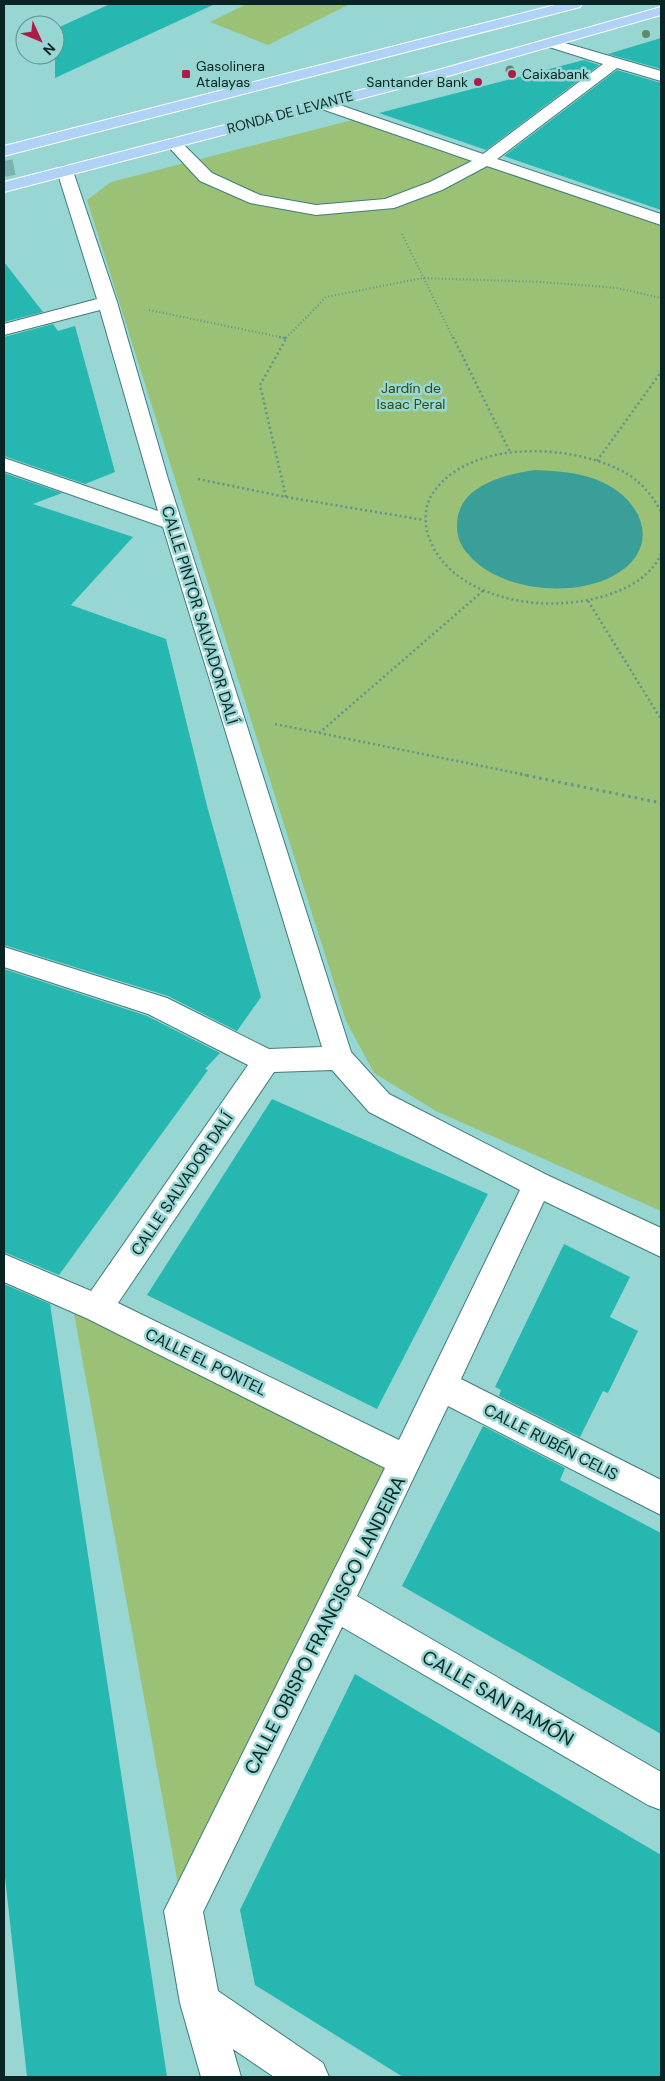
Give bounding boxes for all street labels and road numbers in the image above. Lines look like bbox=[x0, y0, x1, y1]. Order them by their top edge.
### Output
street label: RONDA DE LEVANTE bbox=[225, 86, 355, 138]
street label: CALLE PINTOR SALVADOR DALÍ bbox=[157, 503, 243, 727]
street label: CALLE SALVADOR DALÍ bbox=[126, 1108, 238, 1260]
street label: CALLE EL PONTEL bbox=[142, 1323, 270, 1401]
street label: CALLE RUBÉN CELIS bbox=[480, 1399, 622, 1485]
street label: CALLE OBISPO FRANCISCO LANDEIRA bbox=[239, 1471, 412, 1778]
street label: CALLE SAN RAMÓN bbox=[418, 1644, 578, 1752]

